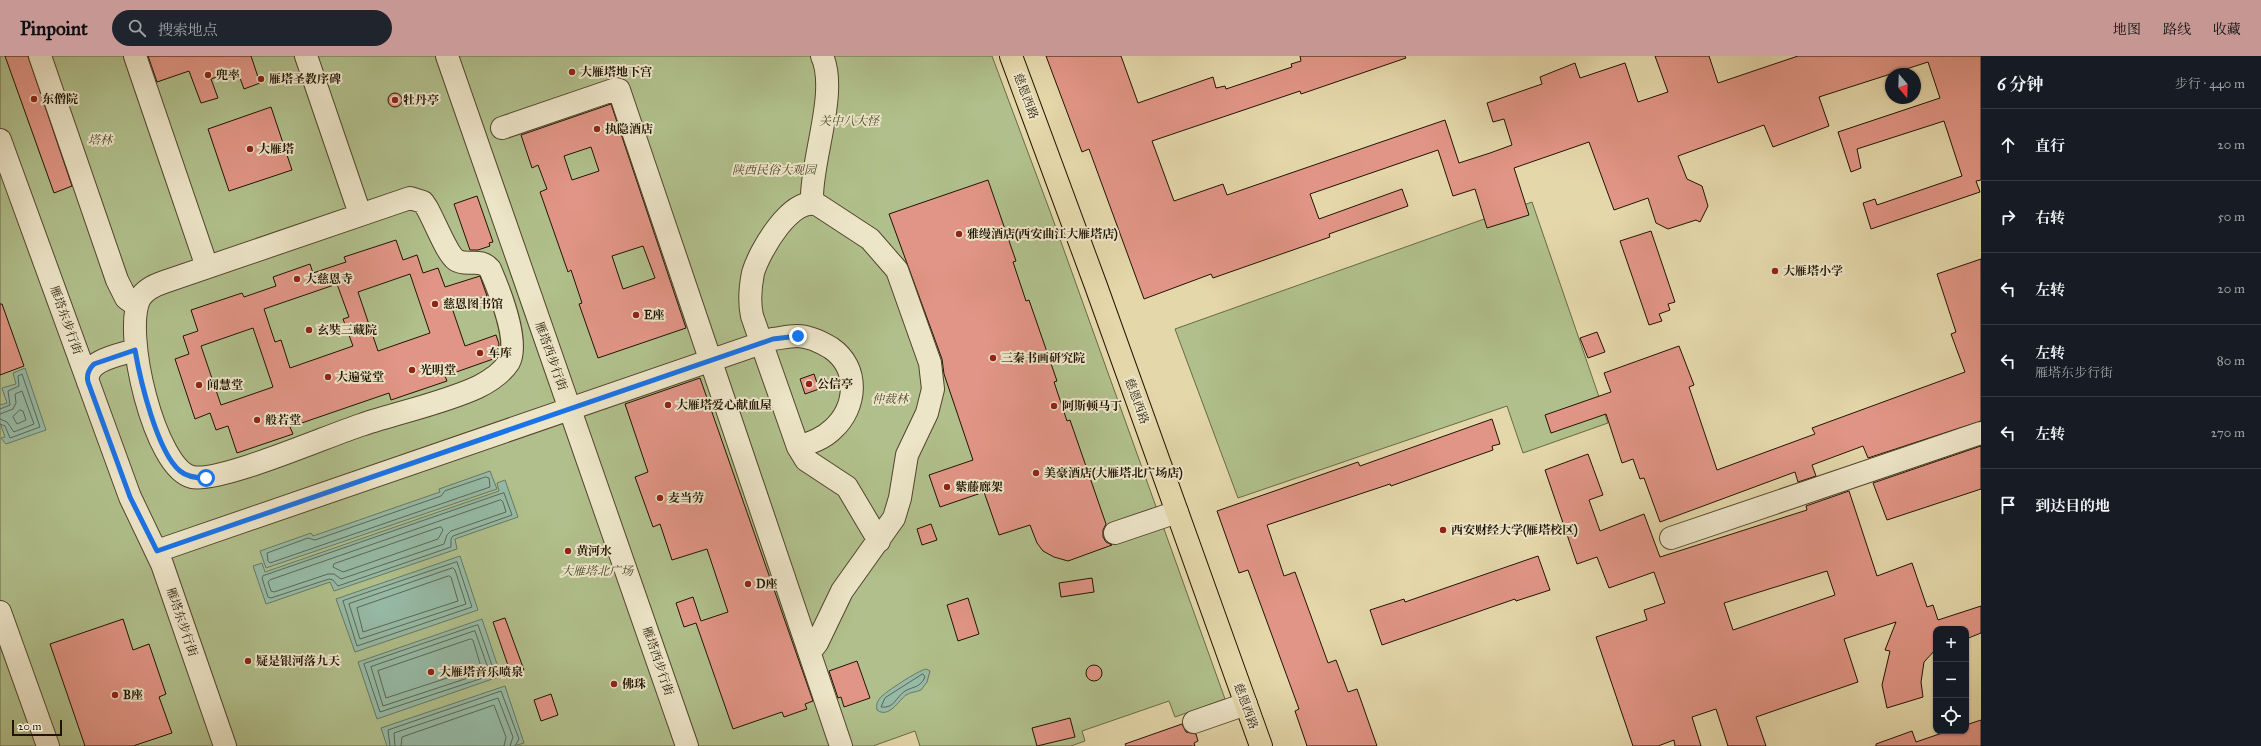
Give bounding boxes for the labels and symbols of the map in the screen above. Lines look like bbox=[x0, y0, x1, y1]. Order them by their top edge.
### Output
place label: 大雁塔地下宫 bbox=[580, 65, 652, 79]
marker: 大雁塔地下宫 bbox=[567, 67, 577, 77]
place label: 兜率 bbox=[216, 68, 240, 82]
north arrow bbox=[1885, 68, 1921, 104]
marker: 兜率 bbox=[203, 70, 213, 80]
street label: 慈恩西路 bbox=[1011, 71, 1041, 121]
place label: 雁塔圣教序碑 bbox=[269, 72, 341, 86]
marker: 雁塔圣教序碑 bbox=[256, 74, 266, 84]
place label: 东僧院 bbox=[42, 92, 78, 106]
place label: 牡丹亭 bbox=[403, 93, 439, 107]
marker: 东僧院 bbox=[29, 94, 39, 104]
marker: 牡丹亭 bbox=[390, 95, 400, 105]
park label: 关中八大怪 bbox=[819, 114, 880, 128]
place label: 执隐酒店 bbox=[605, 122, 653, 136]
marker: 执隐酒店 bbox=[592, 124, 602, 134]
park label: 塔林 bbox=[88, 133, 114, 147]
place label: 大雁塔 bbox=[258, 142, 294, 156]
marker: 大雁塔 bbox=[245, 144, 255, 154]
park label: 陕西民俗大观园 bbox=[732, 163, 818, 177]
place label: 雅缦酒店(西安曲江大雁塔店) bbox=[967, 227, 1118, 242]
marker: 雅缦酒店(西安曲江大雁塔店) bbox=[954, 229, 964, 239]
place label: 大雁塔小学 bbox=[1783, 264, 1843, 278]
marker: 大雁塔小学 bbox=[1770, 266, 1780, 276]
place label: 大慈恩寺 bbox=[305, 272, 353, 286]
marker: 大慈恩寺 bbox=[292, 274, 302, 284]
street label: 雁塔东步行街 bbox=[47, 284, 85, 357]
place label: 慈恩图书馆 bbox=[443, 297, 503, 311]
marker: 慈恩图书馆 bbox=[430, 299, 440, 309]
place label: E座 bbox=[644, 308, 665, 322]
marker: E座 bbox=[631, 310, 641, 320]
street label: 雁塔西步行街 bbox=[532, 320, 570, 393]
place label: 玄奘三藏院 bbox=[317, 323, 377, 337]
marker: 玄奘三藏院 bbox=[304, 325, 314, 335]
route end bbox=[789, 327, 807, 345]
place label: 车库 bbox=[488, 346, 512, 360]
marker: 车库 bbox=[475, 348, 485, 358]
place label: 三秦书画研究院 bbox=[1001, 351, 1085, 365]
marker: 三秦书画研究院 bbox=[988, 353, 998, 363]
place label: 光明堂 bbox=[420, 363, 456, 377]
marker: 光明堂 bbox=[407, 365, 417, 375]
place label: 大遍觉堂 bbox=[336, 370, 384, 384]
marker: 大遍觉堂 bbox=[323, 372, 333, 382]
street label: 慈恩西路 bbox=[1122, 376, 1152, 426]
place label: 公信亭 bbox=[817, 377, 853, 391]
place label: 闻慧堂 bbox=[207, 378, 243, 392]
marker: 公信亭 bbox=[804, 379, 814, 389]
marker: 闻慧堂 bbox=[194, 380, 204, 390]
park label: 仲裁林 bbox=[872, 392, 910, 406]
place label: 大雁塔爱心献血屋 bbox=[676, 398, 772, 412]
place label: 阿斯顿马丁 bbox=[1062, 399, 1122, 413]
marker: 大雁塔爱心献血屋 bbox=[663, 400, 673, 410]
marker: 阿斯顿马丁 bbox=[1049, 401, 1059, 411]
place label: 般若堂 bbox=[265, 413, 301, 427]
marker: 般若堂 bbox=[252, 415, 262, 425]
place label: 美豪酒店(大雁塔北广场店) bbox=[1044, 466, 1183, 481]
marker: 美豪酒店(大雁塔北广场店) bbox=[1031, 468, 1041, 478]
route start bbox=[197, 469, 215, 487]
place label: 紫藤廊架 bbox=[955, 480, 1003, 494]
marker: 紫藤廊架 bbox=[942, 482, 952, 492]
place label: 麦当劳 bbox=[668, 491, 704, 505]
marker: 麦当劳 bbox=[655, 493, 665, 503]
place label: 西安财经大学(雁塔校区) bbox=[1451, 523, 1578, 538]
marker: 西安财经大学(雁塔校区) bbox=[1438, 525, 1448, 535]
place label: 黄河水 bbox=[576, 544, 612, 558]
marker: 黄河水 bbox=[563, 546, 573, 556]
park label: 大雁塔北广场 bbox=[561, 564, 634, 578]
place label: D座 bbox=[756, 577, 777, 591]
marker: D座 bbox=[743, 579, 753, 589]
street label: 雁塔东步行街 bbox=[164, 586, 201, 659]
street label: 雁塔西步行街 bbox=[640, 625, 677, 698]
place label: 疑是银河落九天 bbox=[256, 654, 340, 668]
marker: 疑是银河落九天 bbox=[243, 656, 253, 666]
place label: 大雁塔音乐喷泉 bbox=[439, 665, 523, 679]
marker: 大雁塔音乐喷泉 bbox=[426, 667, 436, 677]
place label: 佛珠 bbox=[622, 677, 646, 691]
marker: 佛珠 bbox=[609, 679, 619, 689]
street label: 慈恩西路 bbox=[1231, 681, 1261, 731]
place label: B座 bbox=[123, 688, 143, 702]
marker: B座 bbox=[110, 690, 120, 700]
scale bar bbox=[12, 718, 62, 737]

